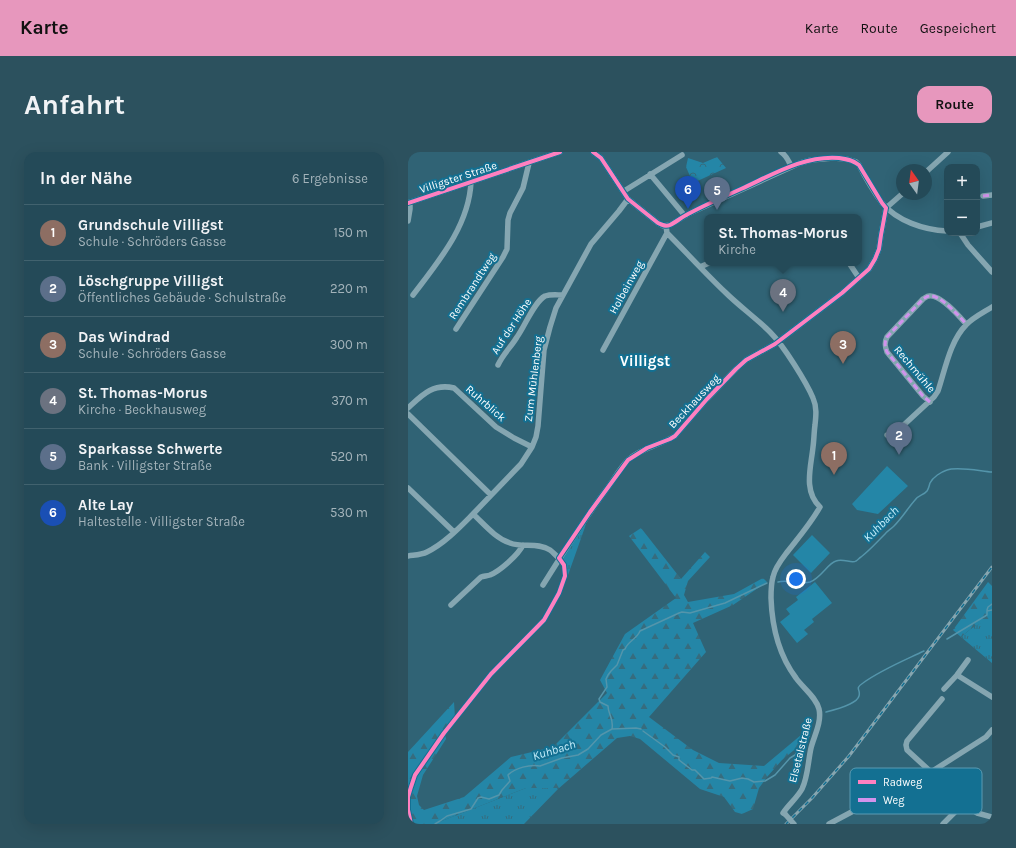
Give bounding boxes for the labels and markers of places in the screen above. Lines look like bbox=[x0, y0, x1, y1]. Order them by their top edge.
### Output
pin: 6 bbox=[675, 176, 701, 209]
pin: 5 bbox=[704, 177, 730, 210]
pin: 4 bbox=[770, 279, 796, 312]
pin: 3 bbox=[830, 331, 856, 364]
pin: 2 bbox=[886, 422, 912, 455]
pin: 1 bbox=[821, 442, 847, 475]

